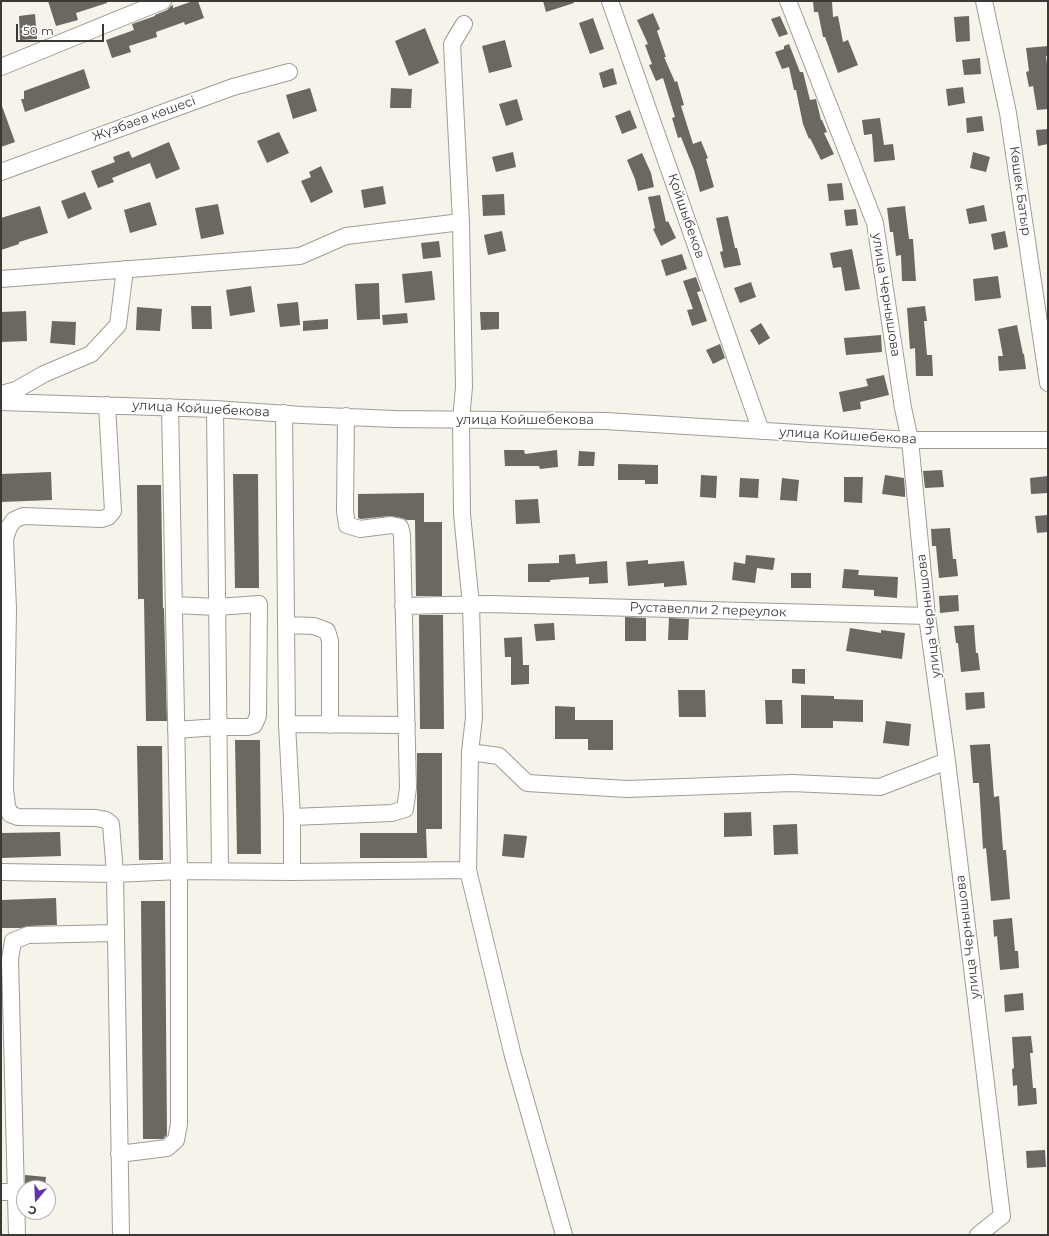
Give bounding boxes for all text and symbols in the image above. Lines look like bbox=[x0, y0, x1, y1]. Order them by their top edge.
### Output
scale bar bbox=[18, 16, 106, 42]
text: 50 m bbox=[23, 23, 54, 38]
street label: Жүзбаев көшесі bbox=[90, 93, 198, 145]
street label: Көшек Батыр bbox=[1006, 145, 1034, 237]
street label: Қойшыбеков bbox=[664, 171, 708, 261]
street label: улица Чернышова bbox=[869, 232, 903, 358]
street label: улица Койшебекова bbox=[132, 398, 270, 420]
street label: улица Койшебекова bbox=[456, 412, 594, 428]
street label: улица Койшебекова bbox=[779, 425, 917, 447]
street label: улица Чернышова bbox=[914, 553, 944, 679]
street label: Руставелли 2 переулок bbox=[629, 599, 787, 621]
street label: улица Чернышова bbox=[953, 874, 983, 1000]
north arrow bbox=[16, 1180, 56, 1220]
text: С bbox=[26, 1202, 38, 1218]

